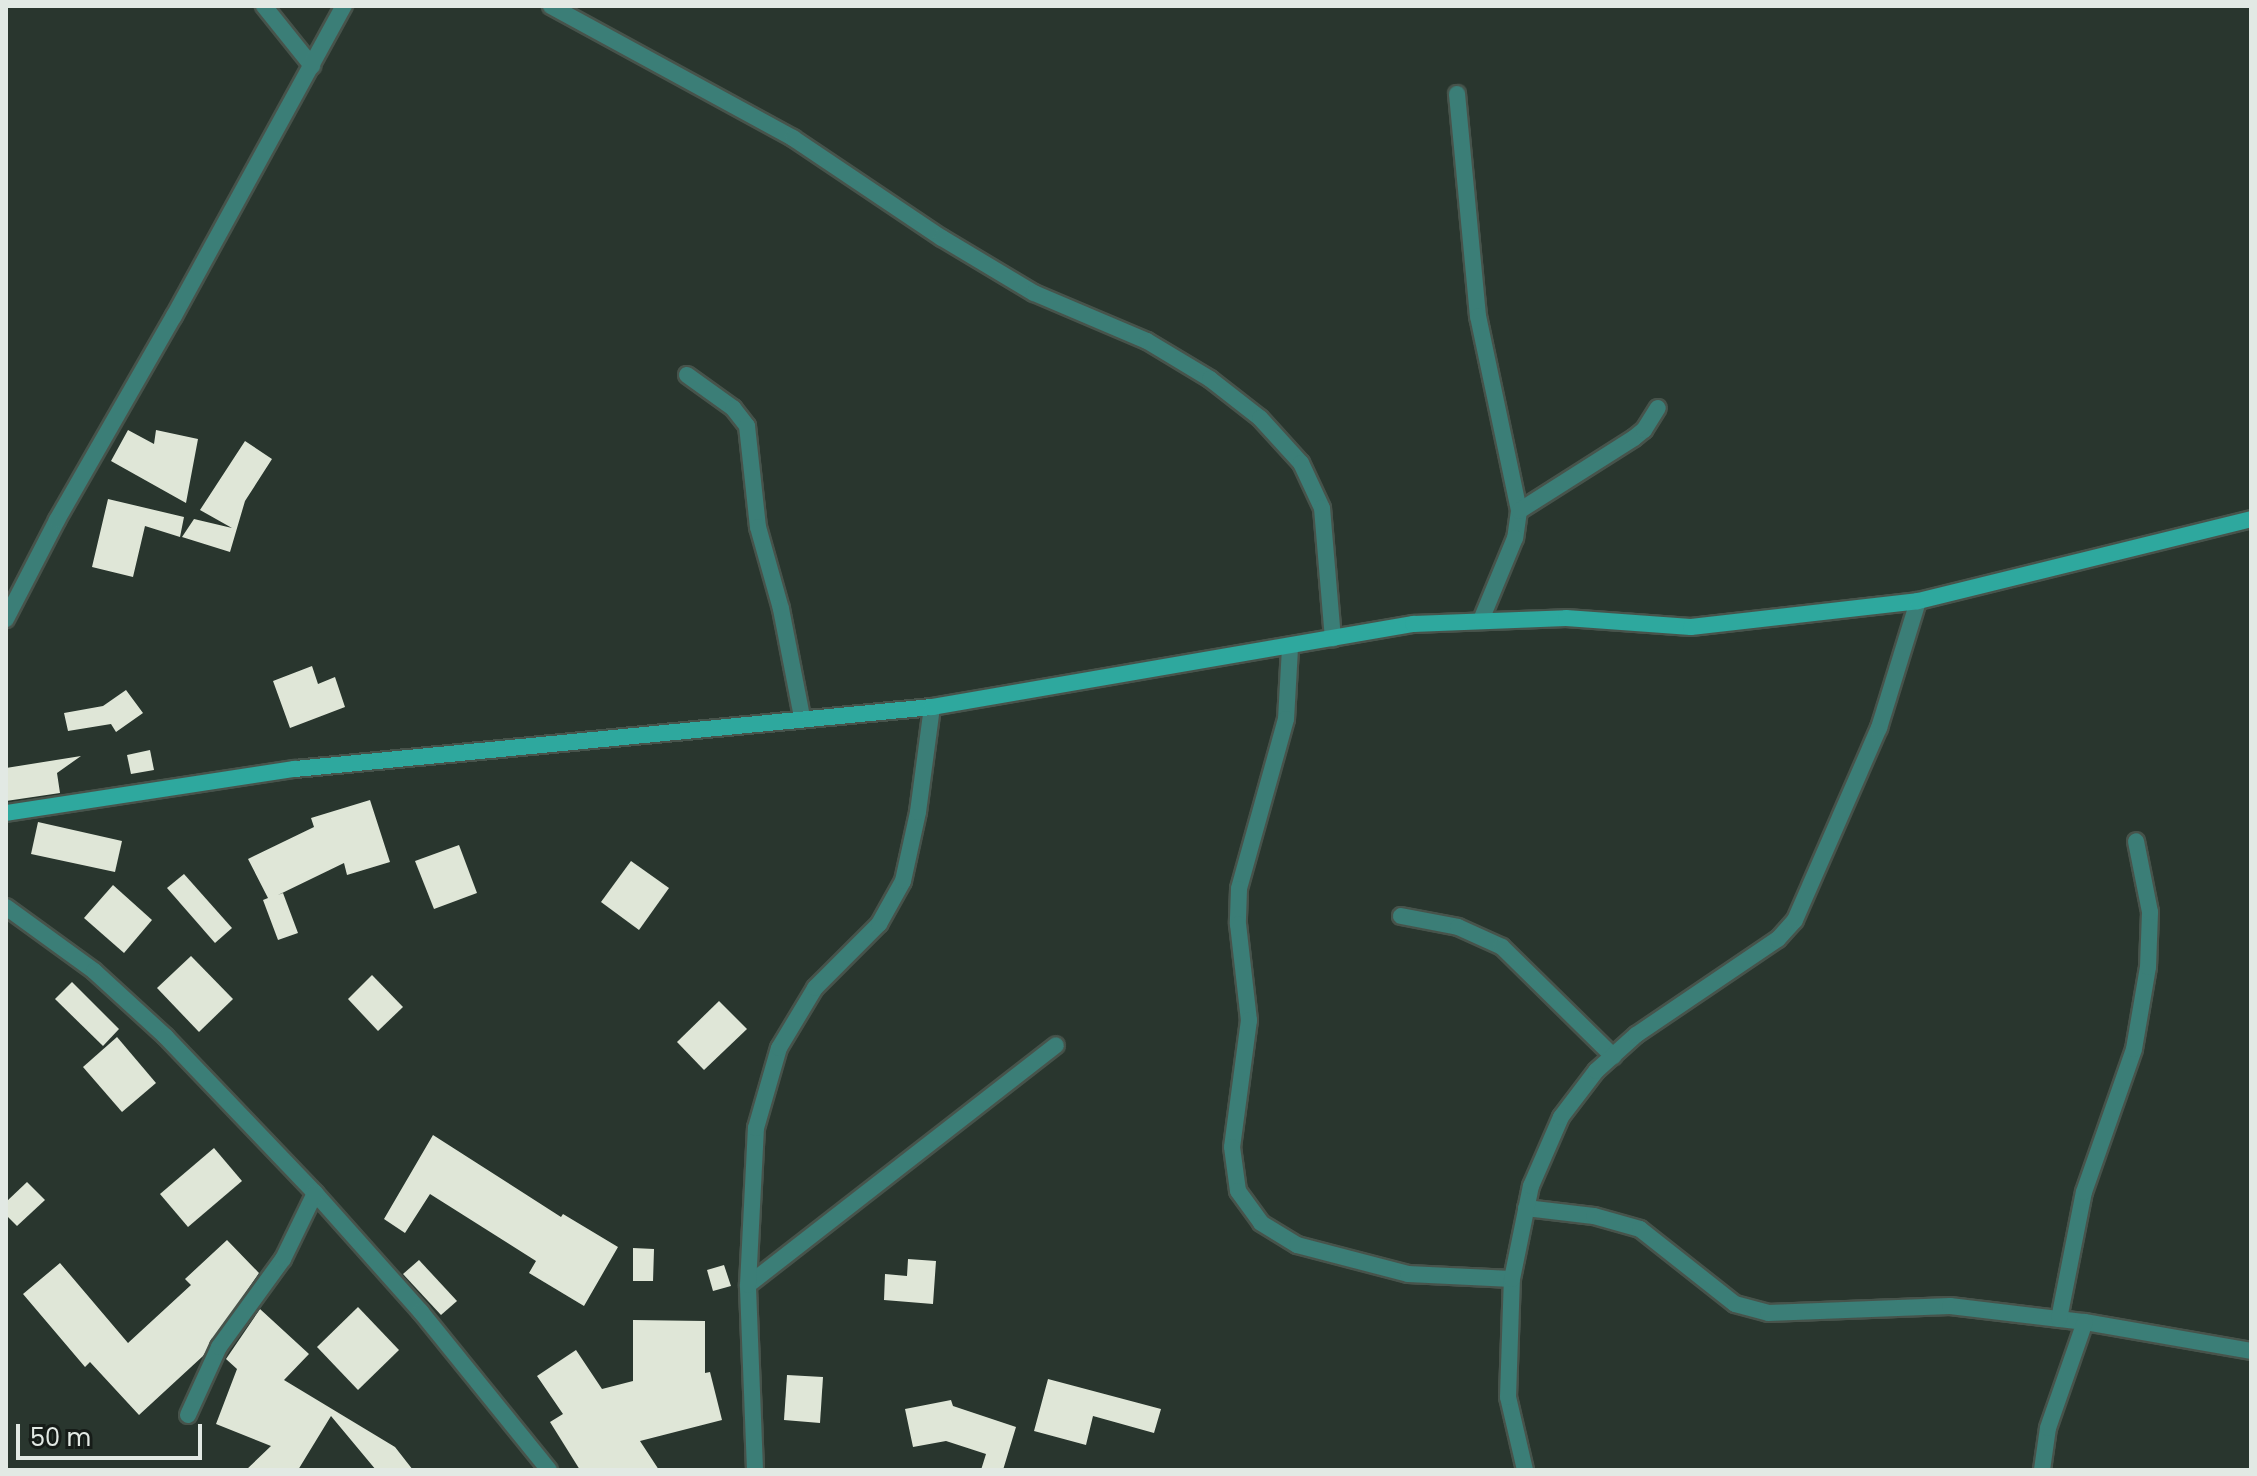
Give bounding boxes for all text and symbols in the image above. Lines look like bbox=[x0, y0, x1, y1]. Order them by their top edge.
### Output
scale bar bbox=[20, 1408, 206, 1458]
text: 50 m bbox=[30, 1421, 91, 1454]

